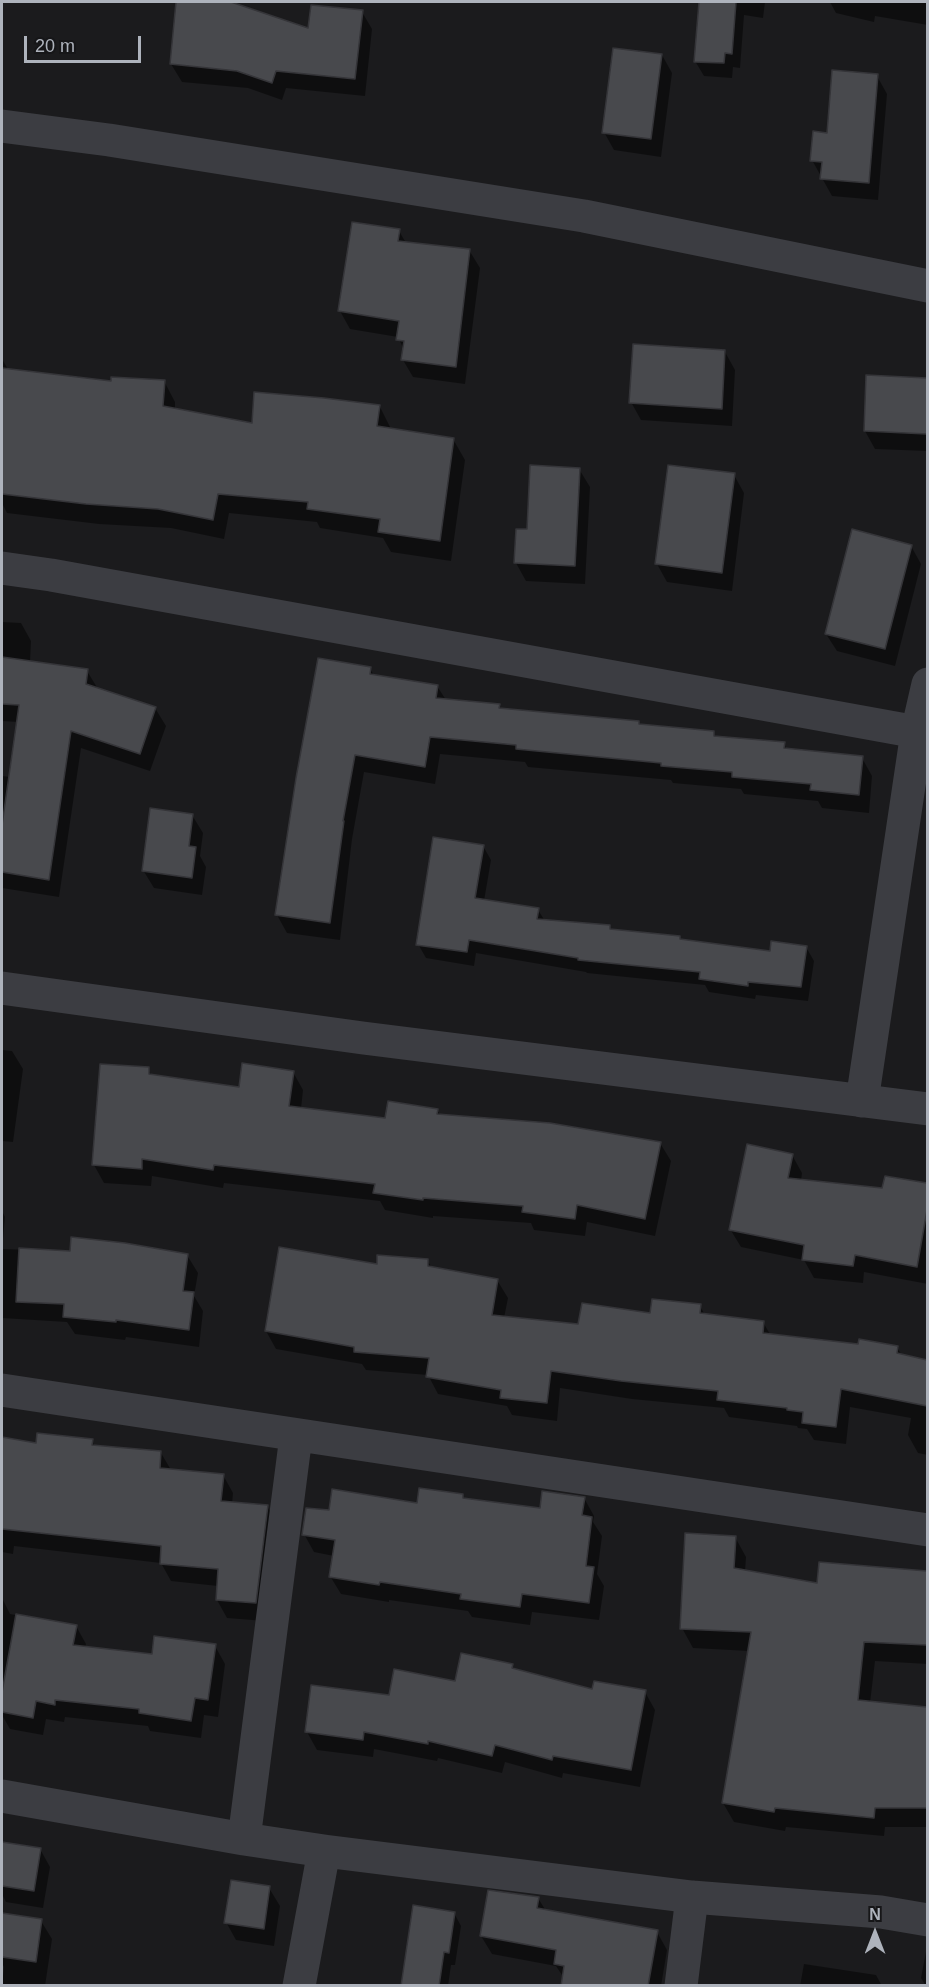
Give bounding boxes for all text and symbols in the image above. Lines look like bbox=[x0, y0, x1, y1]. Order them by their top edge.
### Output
scale bar bbox=[27, 24, 144, 62]
text: 20 m bbox=[35, 36, 75, 56]
north arrow bbox=[845, 1903, 905, 1963]
text: N bbox=[869, 1906, 881, 1923]

